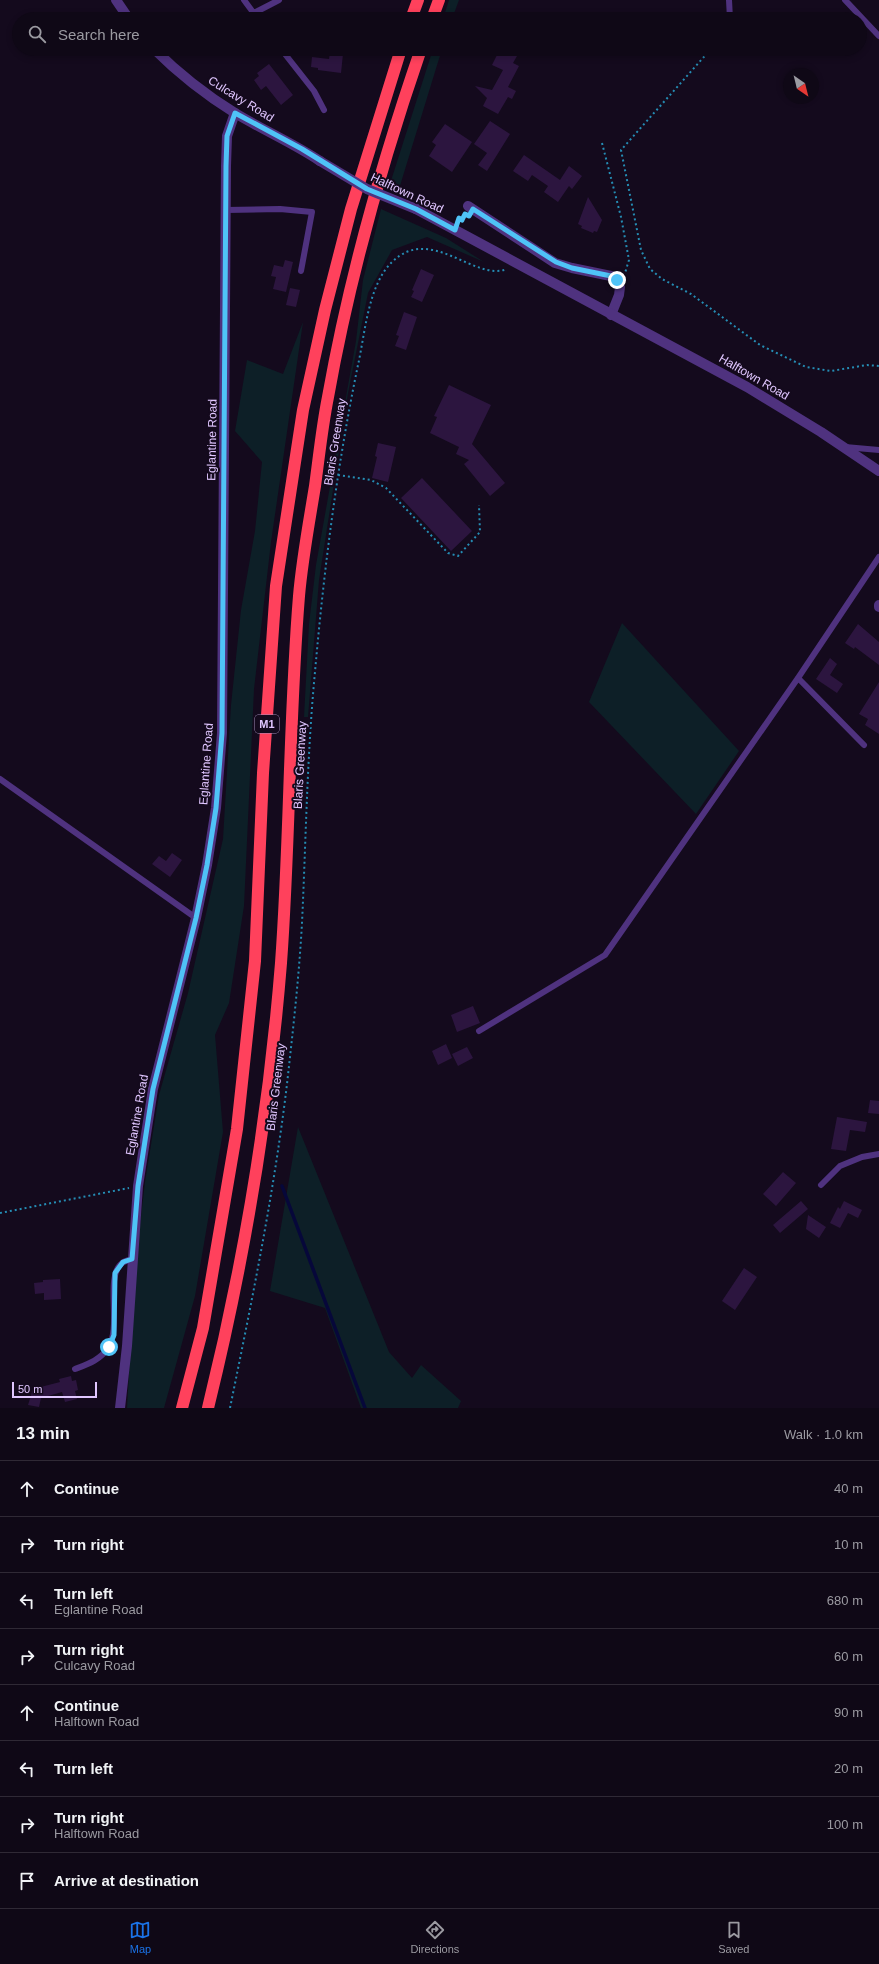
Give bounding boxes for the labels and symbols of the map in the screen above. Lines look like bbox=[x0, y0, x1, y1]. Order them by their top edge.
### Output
north arrow bbox=[783, 68, 819, 104]
street label: Culcavy Road bbox=[206, 73, 276, 125]
street label: Halftown Road bbox=[368, 170, 446, 216]
route end bbox=[608, 271, 626, 289]
street label: Halftown Road bbox=[716, 351, 792, 403]
street label: Blaris Greenway bbox=[321, 397, 349, 487]
street label: Eglantine Road bbox=[204, 399, 220, 481]
road number: M1 bbox=[255, 715, 279, 733]
street label: Blaris Greenway bbox=[291, 721, 309, 809]
street label: Eglantine Road bbox=[196, 723, 216, 805]
street label: Blaris Greenway bbox=[264, 1042, 288, 1132]
street label: Eglantine Road bbox=[123, 1073, 151, 1157]
route start bbox=[100, 1338, 118, 1356]
scale bar bbox=[12, 1380, 97, 1399]

